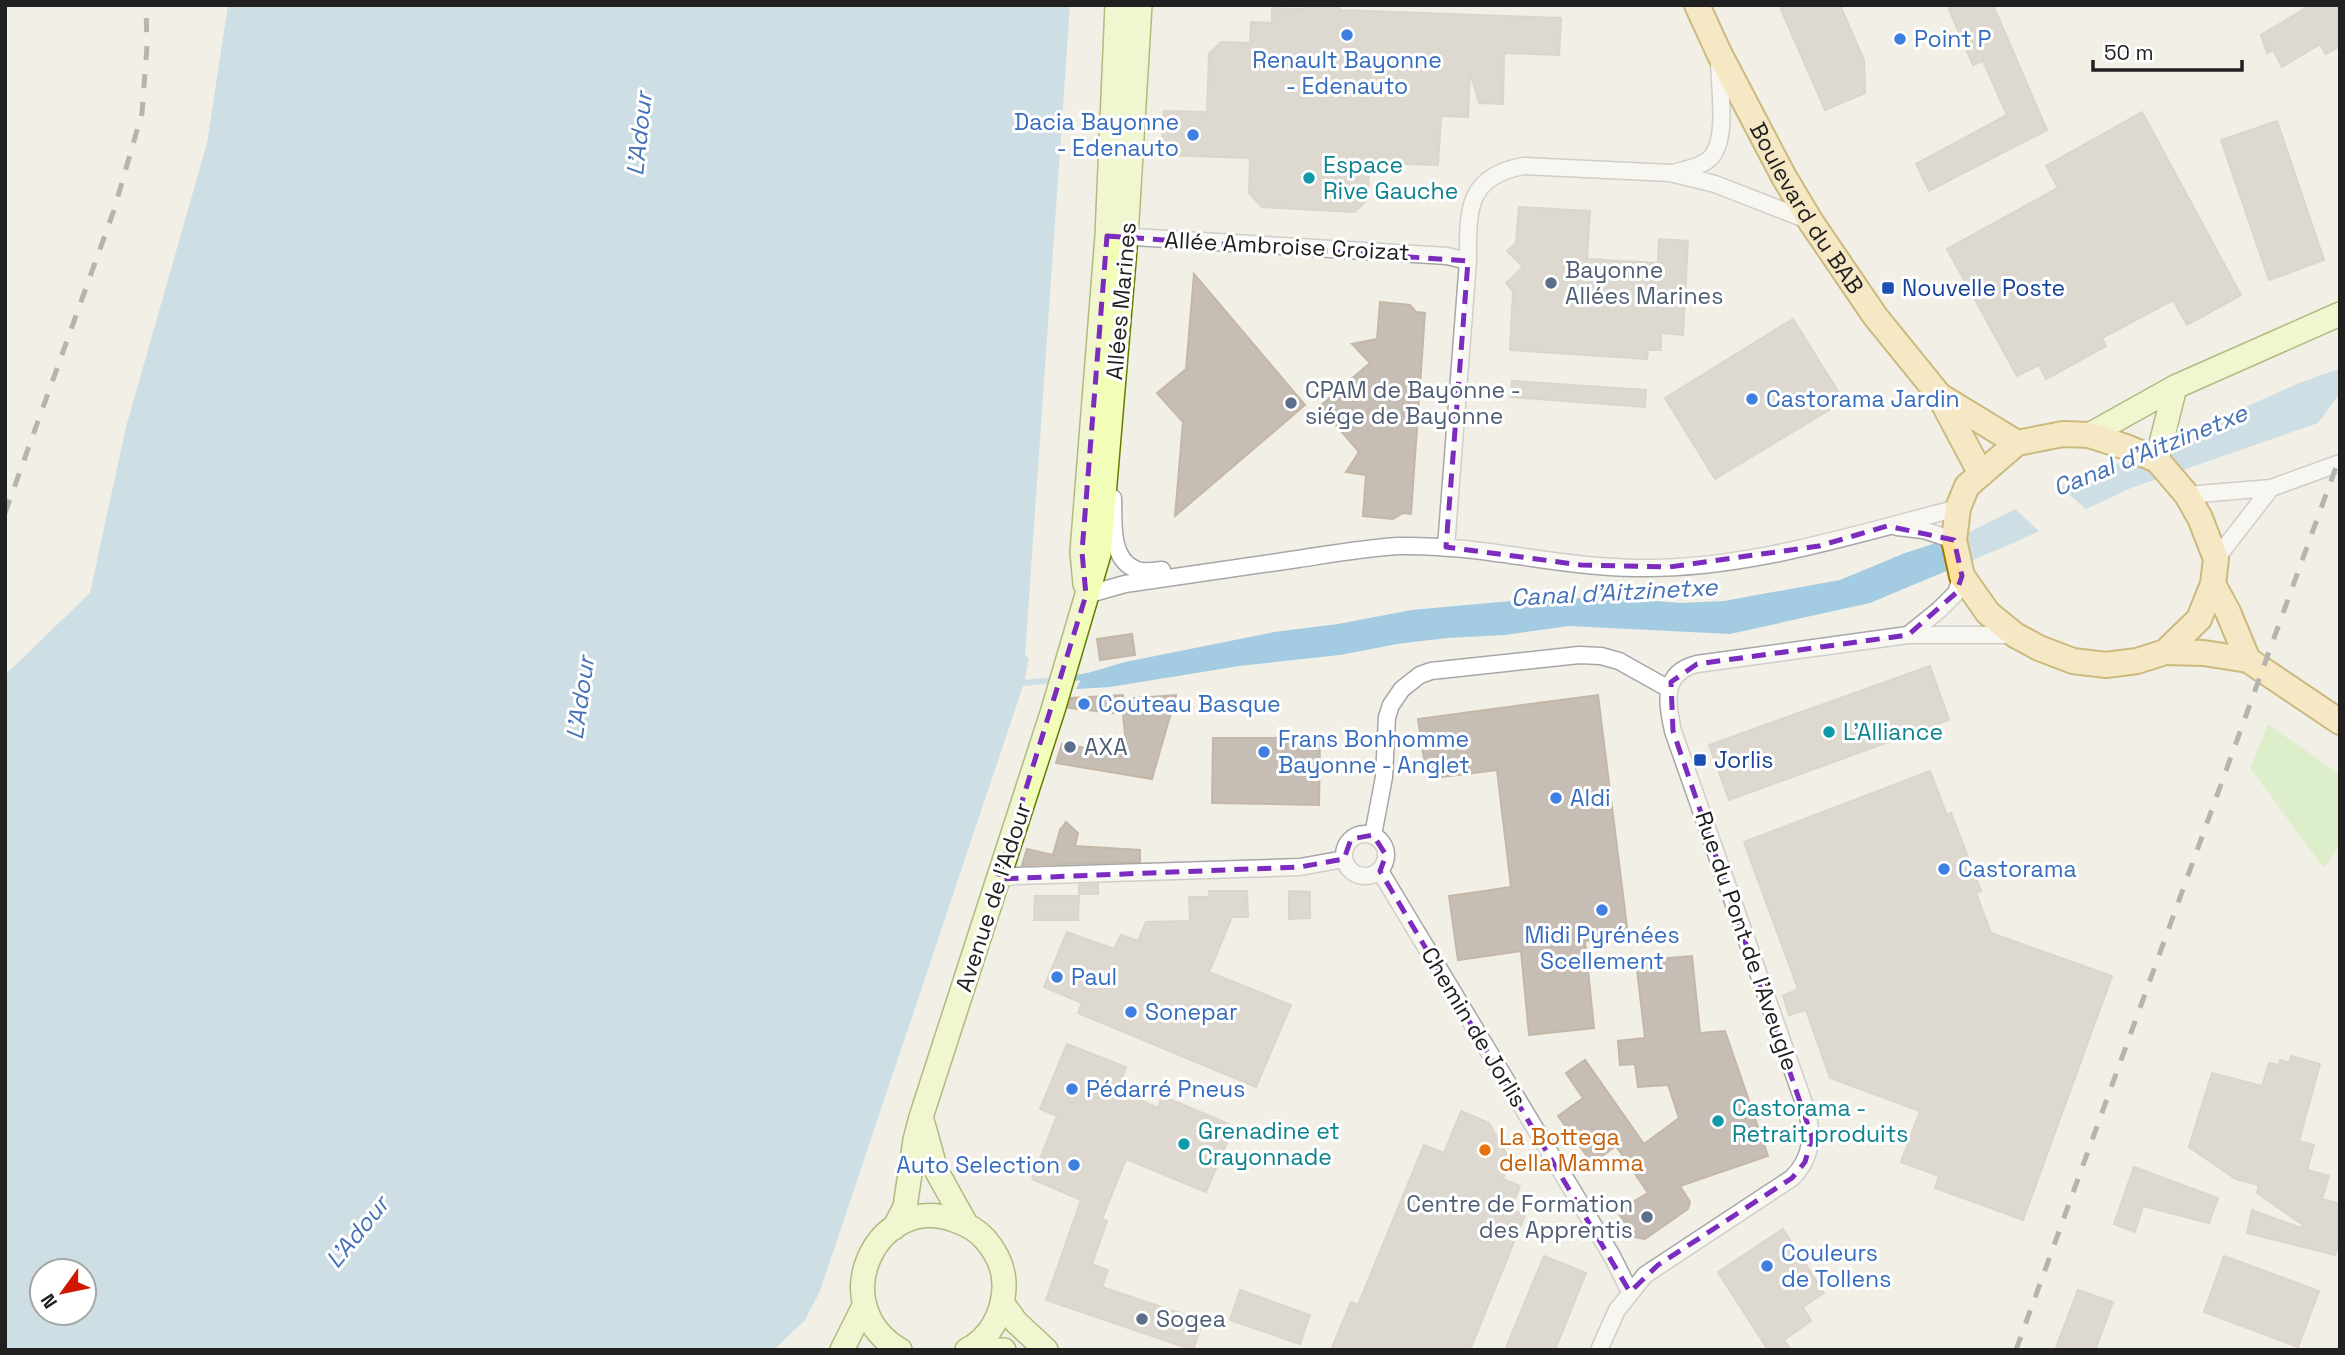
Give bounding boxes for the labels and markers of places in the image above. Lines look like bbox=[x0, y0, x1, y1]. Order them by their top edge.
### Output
place label: Point P bbox=[1914, 24, 1992, 54]
marker: Renault Bayonne - Edenauto bbox=[1339, 27, 1355, 43]
marker: Point P bbox=[1892, 31, 1908, 47]
place label: Renault Bayonne - Edenauto bbox=[1252, 45, 1442, 101]
place label: Dacia Bayonne - Edenauto bbox=[1014, 107, 1179, 163]
marker: Dacia Bayonne - Edenauto bbox=[1185, 127, 1201, 143]
place label: Espace Rive Gauche bbox=[1323, 150, 1458, 206]
marker: Espace Rive Gauche bbox=[1301, 170, 1317, 186]
place label: Bayonne Allées Marines bbox=[1565, 255, 1723, 311]
place label: Nouvelle Poste bbox=[1902, 273, 2065, 303]
marker: Bayonne Allées Marines bbox=[1543, 275, 1559, 291]
marker: Nouvelle Poste bbox=[1880, 280, 1896, 296]
place label: CPAM de Bayonne - siége de Bayonne bbox=[1305, 375, 1521, 431]
place label: Castorama Jardin bbox=[1766, 384, 1960, 414]
marker: Castorama Jardin bbox=[1744, 391, 1760, 407]
marker: CPAM de Bayonne - siége de Bayonne bbox=[1283, 395, 1299, 411]
place label: Couteau Basque bbox=[1098, 689, 1281, 719]
marker: Couteau Basque bbox=[1076, 696, 1092, 712]
place label: L'Alliance bbox=[1843, 717, 1943, 747]
place label: Frans Bonhomme Bayonne - Anglet bbox=[1278, 724, 1470, 780]
marker: L'Alliance bbox=[1821, 724, 1837, 740]
place label: AXA bbox=[1084, 732, 1128, 762]
marker: AXA bbox=[1062, 739, 1078, 755]
marker: Frans Bonhomme Bayonne - Anglet bbox=[1256, 744, 1272, 760]
place label: Jorlis bbox=[1714, 745, 1773, 775]
marker: Jorlis bbox=[1692, 752, 1708, 768]
place label: Aldi bbox=[1570, 783, 1611, 813]
marker: Aldi bbox=[1548, 790, 1564, 806]
place label: Castorama bbox=[1958, 854, 2077, 884]
marker: Castorama bbox=[1936, 861, 1952, 877]
marker: Midi Pyrénées Scellement bbox=[1594, 902, 1610, 918]
place label: Midi Pyrénées Scellement bbox=[1524, 920, 1680, 976]
place label: Paul bbox=[1071, 962, 1117, 992]
marker: Paul bbox=[1049, 969, 1065, 985]
place label: Sonepar bbox=[1145, 997, 1238, 1027]
marker: Sonepar bbox=[1123, 1004, 1139, 1020]
place label: Pédarré Pneus bbox=[1086, 1074, 1245, 1104]
marker: Pédarré Pneus bbox=[1064, 1081, 1080, 1097]
place label: Castorama - Retrait produits bbox=[1732, 1093, 1908, 1149]
marker: Castorama - Retrait produits bbox=[1710, 1113, 1726, 1129]
place label: Grenadine et Crayonnade bbox=[1198, 1116, 1340, 1172]
place label: La Bottega della Mamma bbox=[1499, 1122, 1644, 1178]
marker: Grenadine et Crayonnade bbox=[1176, 1136, 1192, 1152]
marker: La Bottega della Mamma bbox=[1477, 1142, 1493, 1158]
place label: Auto Selection bbox=[896, 1150, 1060, 1180]
marker: Auto Selection bbox=[1066, 1157, 1082, 1173]
place label: Centre de Formation des Apprentis bbox=[1406, 1189, 1633, 1245]
marker: Centre de Formation des Apprentis bbox=[1639, 1209, 1655, 1225]
place label: Couleurs de Tollens bbox=[1781, 1238, 1891, 1294]
marker: Couleurs de Tollens bbox=[1759, 1258, 1775, 1274]
place label: Sogea bbox=[1156, 1304, 1226, 1334]
marker: Sogea bbox=[1134, 1311, 1150, 1327]

